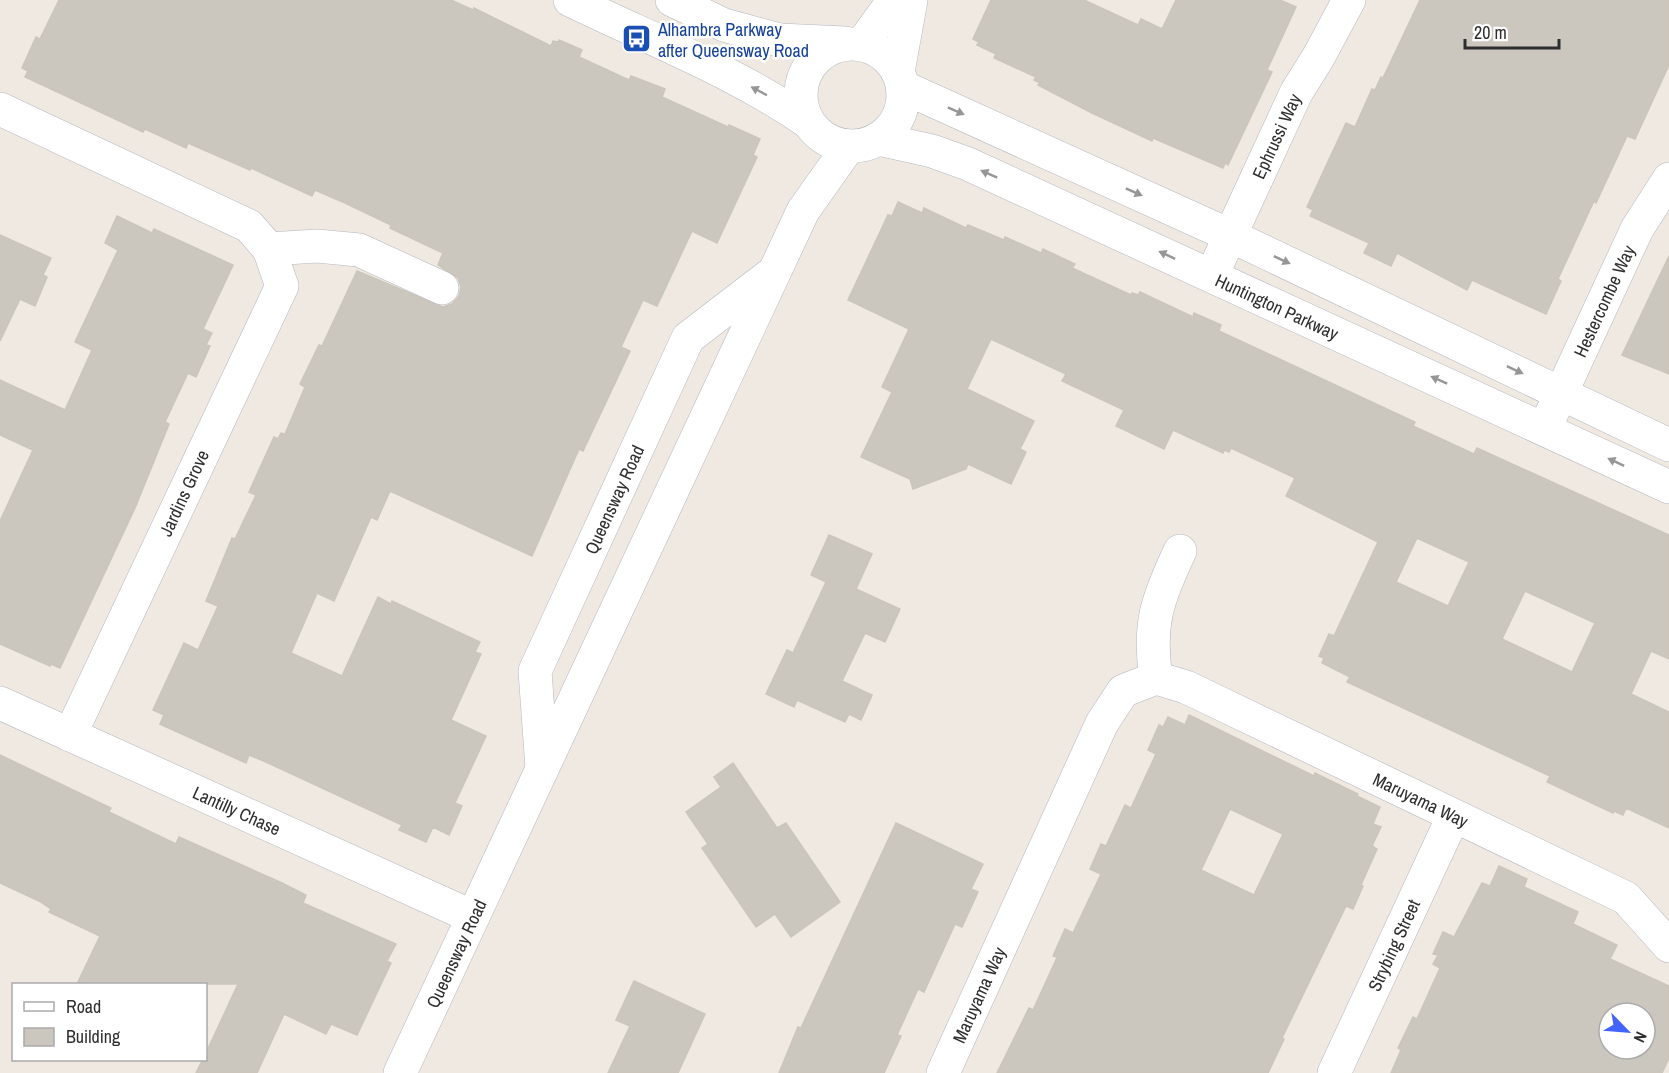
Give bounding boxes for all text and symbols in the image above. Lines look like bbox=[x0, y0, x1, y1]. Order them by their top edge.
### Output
scale bar bbox=[1465, 12, 1560, 50]
place label: Alhambra Parkway after Queensway Road bbox=[657, 17, 809, 63]
text: 20 m bbox=[1474, 20, 1507, 45]
bus stop icon: Alhambra Parkway after Queensway Road bbox=[621, 23, 653, 55]
one-way arrow bbox=[750, 86, 767, 96]
street label: Ephrussi Way bbox=[1246, 89, 1307, 183]
one-way arrow bbox=[948, 107, 965, 116]
one-way arrow bbox=[981, 169, 998, 178]
one-way arrow bbox=[1125, 187, 1143, 197]
street label: Hestercombe Way bbox=[1567, 240, 1641, 361]
one-way arrow bbox=[1158, 250, 1175, 259]
one-way arrow bbox=[1273, 256, 1290, 265]
street label: Huntington Parkway bbox=[1212, 267, 1343, 346]
one-way arrow bbox=[1507, 365, 1524, 374]
one-way arrow bbox=[1431, 375, 1448, 384]
street label: Queensway Road bbox=[578, 441, 650, 558]
street label: Jardins Grove bbox=[153, 446, 215, 540]
one-way arrow bbox=[1608, 457, 1625, 466]
street label: Maruyama Way bbox=[1369, 766, 1473, 833]
street label: Lantilly Chase bbox=[189, 779, 285, 841]
street label: Queensway Road bbox=[420, 895, 492, 1012]
street label: Strybing Street bbox=[1361, 895, 1426, 995]
street label: Maruyama Way bbox=[946, 942, 1011, 1047]
legend bbox=[12, 983, 207, 1061]
text: Road bbox=[66, 994, 101, 1019]
north arrow bbox=[1597, 1001, 1657, 1061]
text: Building bbox=[66, 1024, 121, 1049]
text: N bbox=[1629, 1028, 1653, 1046]

